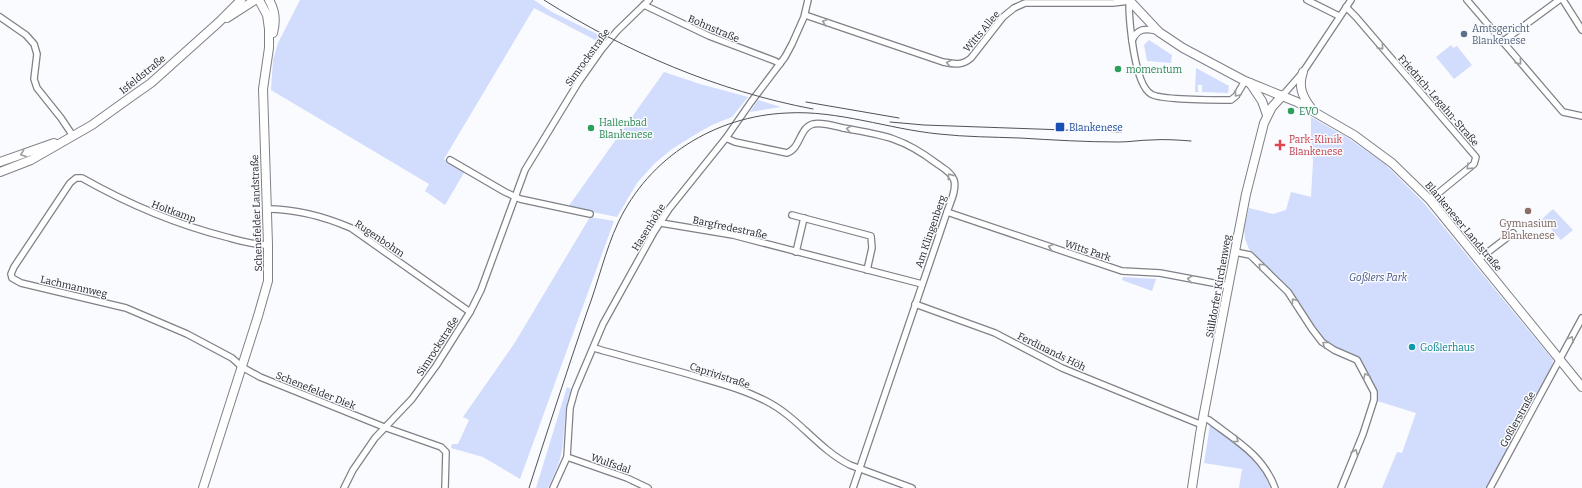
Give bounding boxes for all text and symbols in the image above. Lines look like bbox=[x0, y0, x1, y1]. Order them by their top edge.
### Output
street label: Witts Allee bbox=[961, 8, 1003, 55]
street label: Bohnstraße bbox=[686, 13, 741, 45]
one-way arrow bbox=[822, 18, 829, 27]
place label: Amtsgericht Blankenese bbox=[1472, 23, 1530, 47]
street label: Simrockstraße bbox=[563, 26, 613, 89]
marker: Amtsgericht Blankenese bbox=[1459, 29, 1469, 39]
one-way arrow bbox=[1377, 42, 1384, 49]
street label: Isfeldstraße bbox=[117, 53, 168, 97]
street label: Friedrich-Legahn-Straße bbox=[1395, 53, 1481, 149]
one-way arrow bbox=[1515, 57, 1522, 64]
one-way arrow bbox=[945, 59, 952, 67]
marker: momentum bbox=[1113, 64, 1123, 74]
place label: momentum bbox=[1126, 64, 1182, 76]
one-way arrow bbox=[1234, 89, 1241, 97]
marker: EVO bbox=[1286, 106, 1296, 116]
place label: EVO bbox=[1299, 106, 1319, 118]
place label: Hallenbad Blankenese bbox=[599, 117, 653, 141]
marker: Blankenese bbox=[1054, 121, 1066, 133]
place label: Blankenese bbox=[1069, 122, 1123, 134]
marker: Hallenbad Blankenese bbox=[586, 123, 596, 133]
one-way arrow bbox=[846, 125, 852, 134]
place label: Park-Klinik Blankenese bbox=[1289, 134, 1343, 158]
marker: Park-Klinik Blankenese bbox=[1274, 139, 1286, 151]
one-way arrow bbox=[20, 149, 27, 157]
street label: Schenefelder Landstraße bbox=[249, 154, 265, 272]
one-way arrow bbox=[1466, 162, 1474, 170]
one-way arrow bbox=[947, 173, 955, 180]
street label: Blankeneser Landstraße bbox=[1422, 179, 1504, 274]
street label: Am Klingenberg bbox=[913, 193, 949, 269]
street label: Holtkamp bbox=[150, 198, 197, 226]
street label: Hasenhöhe bbox=[630, 202, 668, 253]
marker: Gymnasium Blankenese bbox=[1523, 206, 1533, 216]
street label: Bargfredestraße bbox=[691, 214, 768, 242]
street label: Rugenbohm bbox=[352, 218, 407, 260]
place label: Gymnasium Blankenese bbox=[1499, 218, 1557, 242]
street label: Sülldorfer Kirchenweg bbox=[1204, 233, 1234, 339]
street label: Witts Park bbox=[1063, 238, 1113, 264]
one-way arrow bbox=[1048, 243, 1055, 252]
one-way arrow bbox=[1258, 263, 1266, 271]
park label: Goßlers Park bbox=[1349, 272, 1408, 284]
street label: Lachmannweg bbox=[39, 273, 109, 301]
one-way arrow bbox=[1187, 276, 1193, 284]
one-way arrow bbox=[1292, 298, 1299, 305]
street label: Simrockstraße bbox=[414, 315, 461, 378]
street label: Ferdinands Höh bbox=[1016, 330, 1088, 374]
one-way arrow bbox=[1566, 335, 1574, 343]
one-way arrow bbox=[1323, 342, 1330, 349]
marker: Goßlerhaus bbox=[1407, 342, 1417, 352]
place label: Goßlerhaus bbox=[1420, 342, 1475, 354]
street label: Caprivistraße bbox=[688, 361, 751, 391]
street label: Schenefelder Diek bbox=[274, 369, 358, 413]
one-way arrow bbox=[1363, 373, 1371, 381]
street label: Goßlerstraße bbox=[1498, 389, 1538, 449]
one-way arrow bbox=[1231, 435, 1238, 442]
one-way arrow bbox=[1351, 448, 1359, 455]
street label: Wulfsdal bbox=[589, 452, 632, 476]

